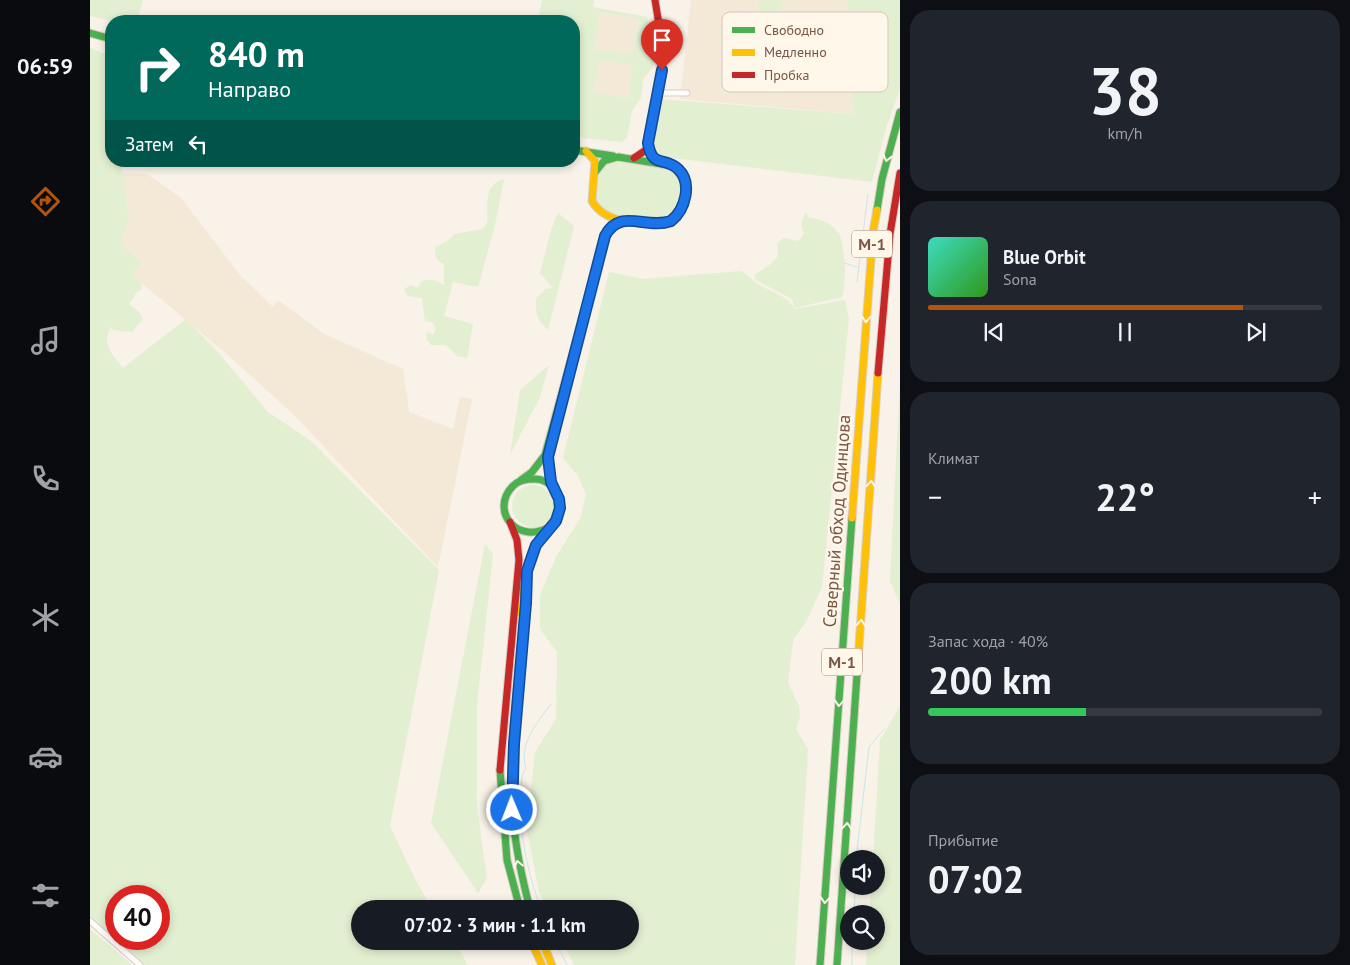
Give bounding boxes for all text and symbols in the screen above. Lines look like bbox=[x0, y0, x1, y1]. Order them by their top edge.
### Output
legend bbox=[722, 12, 888, 92]
pin bbox=[641, 19, 683, 70]
text: Свободно bbox=[764, 21, 824, 39]
icon: arrive bbox=[648, 26, 676, 54]
text: 840 m bbox=[208, 31, 305, 77]
icon: right bbox=[125, 35, 190, 100]
text: Медленно bbox=[764, 43, 827, 61]
text: 38 bbox=[1088, 48, 1162, 132]
text: 06:59 bbox=[17, 52, 73, 80]
text: Пробка bbox=[764, 66, 809, 84]
text: Направо bbox=[208, 75, 291, 103]
text: km/h bbox=[1107, 123, 1143, 143]
icon: left bbox=[184, 130, 212, 158]
text: Затем bbox=[125, 132, 174, 156]
one-way arrow bbox=[882, 154, 892, 162]
icon: directions bbox=[28, 184, 63, 219]
road number: М-1 bbox=[852, 230, 892, 258]
text: Blue Orbit bbox=[1003, 245, 1086, 269]
text: Sona bbox=[1003, 269, 1037, 289]
one-way arrow bbox=[861, 316, 872, 324]
icon: previous bbox=[980, 318, 1008, 346]
icon: pause bbox=[1111, 318, 1139, 346]
icon: next bbox=[1242, 318, 1270, 346]
icon: music bbox=[28, 323, 63, 358]
street label: Северный обход Одинцова bbox=[818, 414, 855, 628]
text: Климат bbox=[928, 448, 979, 468]
icon: phone bbox=[28, 461, 63, 496]
text: 22° bbox=[1095, 472, 1155, 521]
text: − bbox=[928, 478, 942, 515]
text: + bbox=[1308, 478, 1322, 515]
one-way arrow bbox=[865, 480, 876, 488]
icon: climate bbox=[28, 600, 63, 635]
one-way arrow bbox=[856, 619, 867, 627]
text: Запас хода · 40% bbox=[928, 631, 1048, 651]
road number: М-1 bbox=[822, 649, 862, 676]
text: 200 km bbox=[928, 655, 1052, 704]
one-way arrow bbox=[834, 700, 845, 708]
icon: car bbox=[28, 739, 63, 774]
position arrow bbox=[485, 783, 537, 835]
one-way arrow bbox=[841, 821, 852, 829]
text: Прибытие bbox=[928, 830, 998, 850]
map controls bbox=[840, 850, 885, 950]
button: sound bbox=[840, 850, 885, 895]
text: 07:02 bbox=[928, 854, 1024, 903]
one-way arrow bbox=[514, 860, 524, 869]
icon: filters bbox=[28, 878, 63, 913]
speed limit sign: 40 bbox=[105, 885, 170, 950]
one-way arrow bbox=[819, 897, 830, 905]
button: search bbox=[840, 905, 885, 950]
text: 07:02 · 3 мин · 1.1 km bbox=[404, 913, 586, 937]

